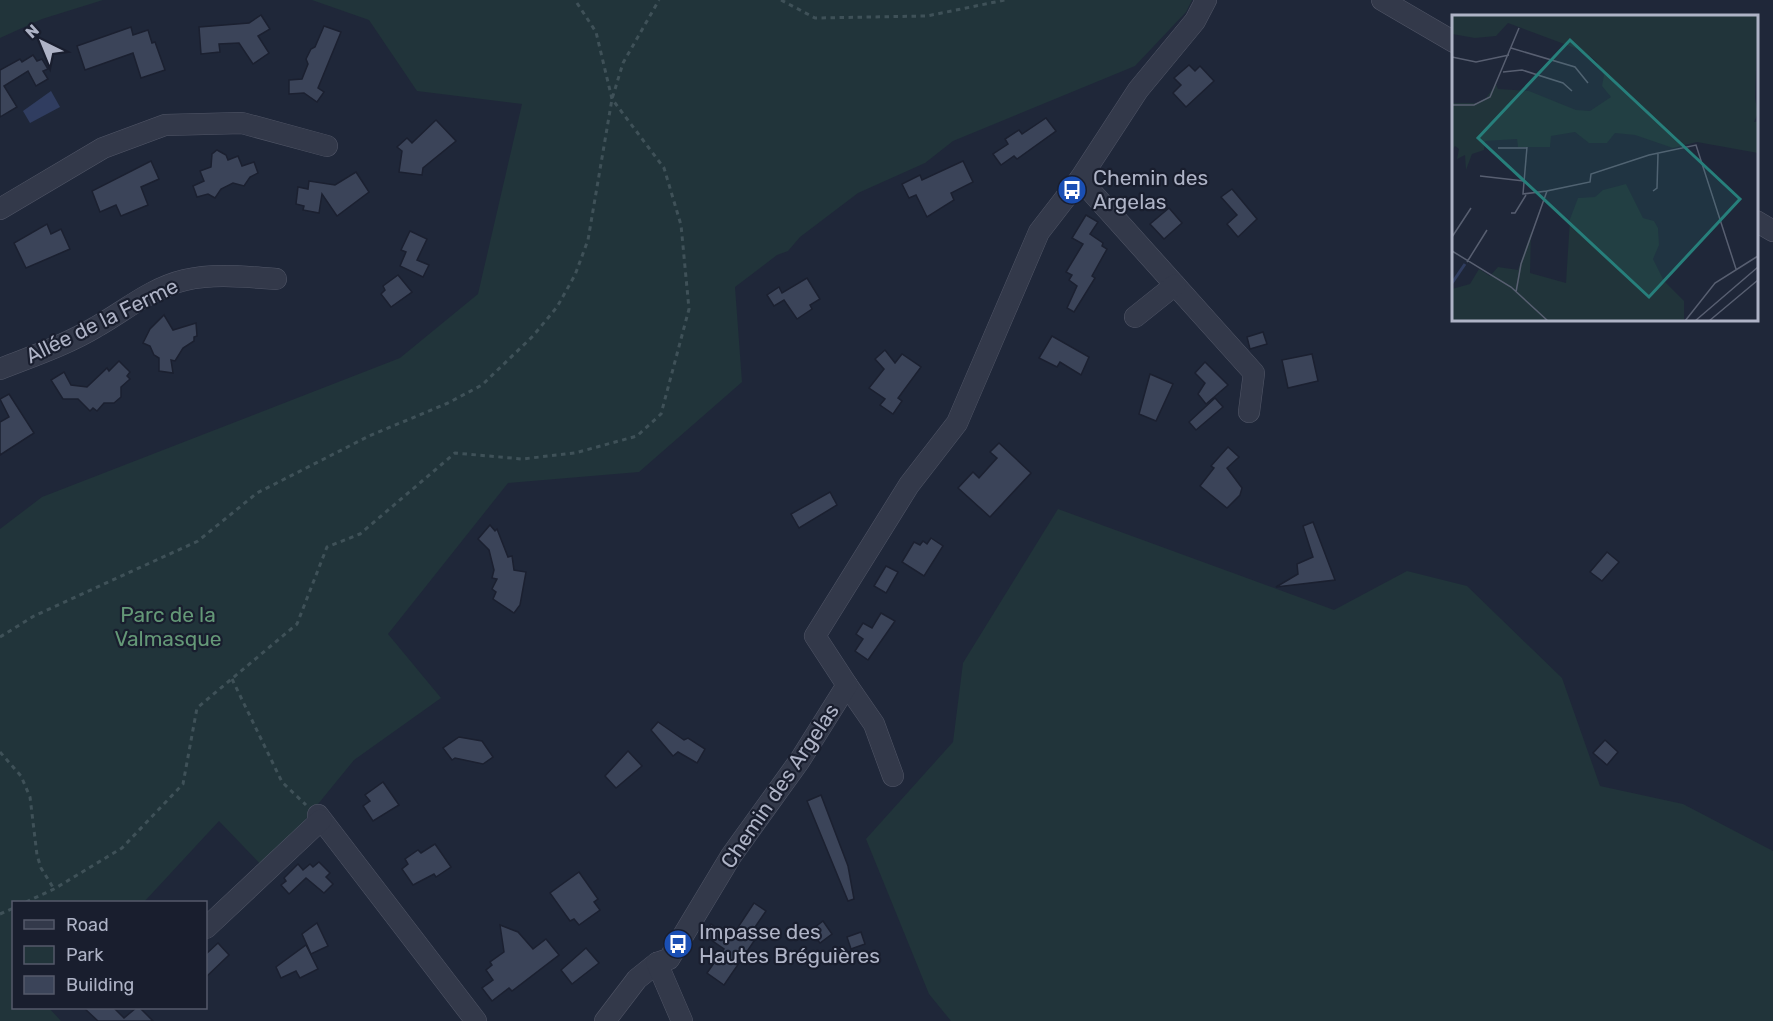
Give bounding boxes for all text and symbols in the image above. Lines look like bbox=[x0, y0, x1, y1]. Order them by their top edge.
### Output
north arrow bbox=[12, 12, 72, 72]
inset map bbox=[1452, 15, 1758, 321]
text: N bbox=[21, 21, 43, 42]
place label: Chemin des Argelas bbox=[1093, 165, 1208, 214]
bus stop icon: Chemin des Argelas bbox=[1056, 174, 1088, 206]
street label: Allée de la Ferme bbox=[22, 273, 182, 368]
park label: Parc de la Valmasque bbox=[114, 602, 222, 651]
street label: Chemin des Argelas bbox=[715, 699, 844, 873]
legend bbox=[12, 901, 207, 1009]
text: Road bbox=[66, 914, 109, 936]
place label: Impasse des Hautes Bréguières bbox=[699, 919, 880, 968]
bus stop icon: Impasse des Hautes Bréguières bbox=[662, 928, 694, 960]
text: Park bbox=[66, 944, 104, 966]
text: Building bbox=[66, 974, 134, 996]

